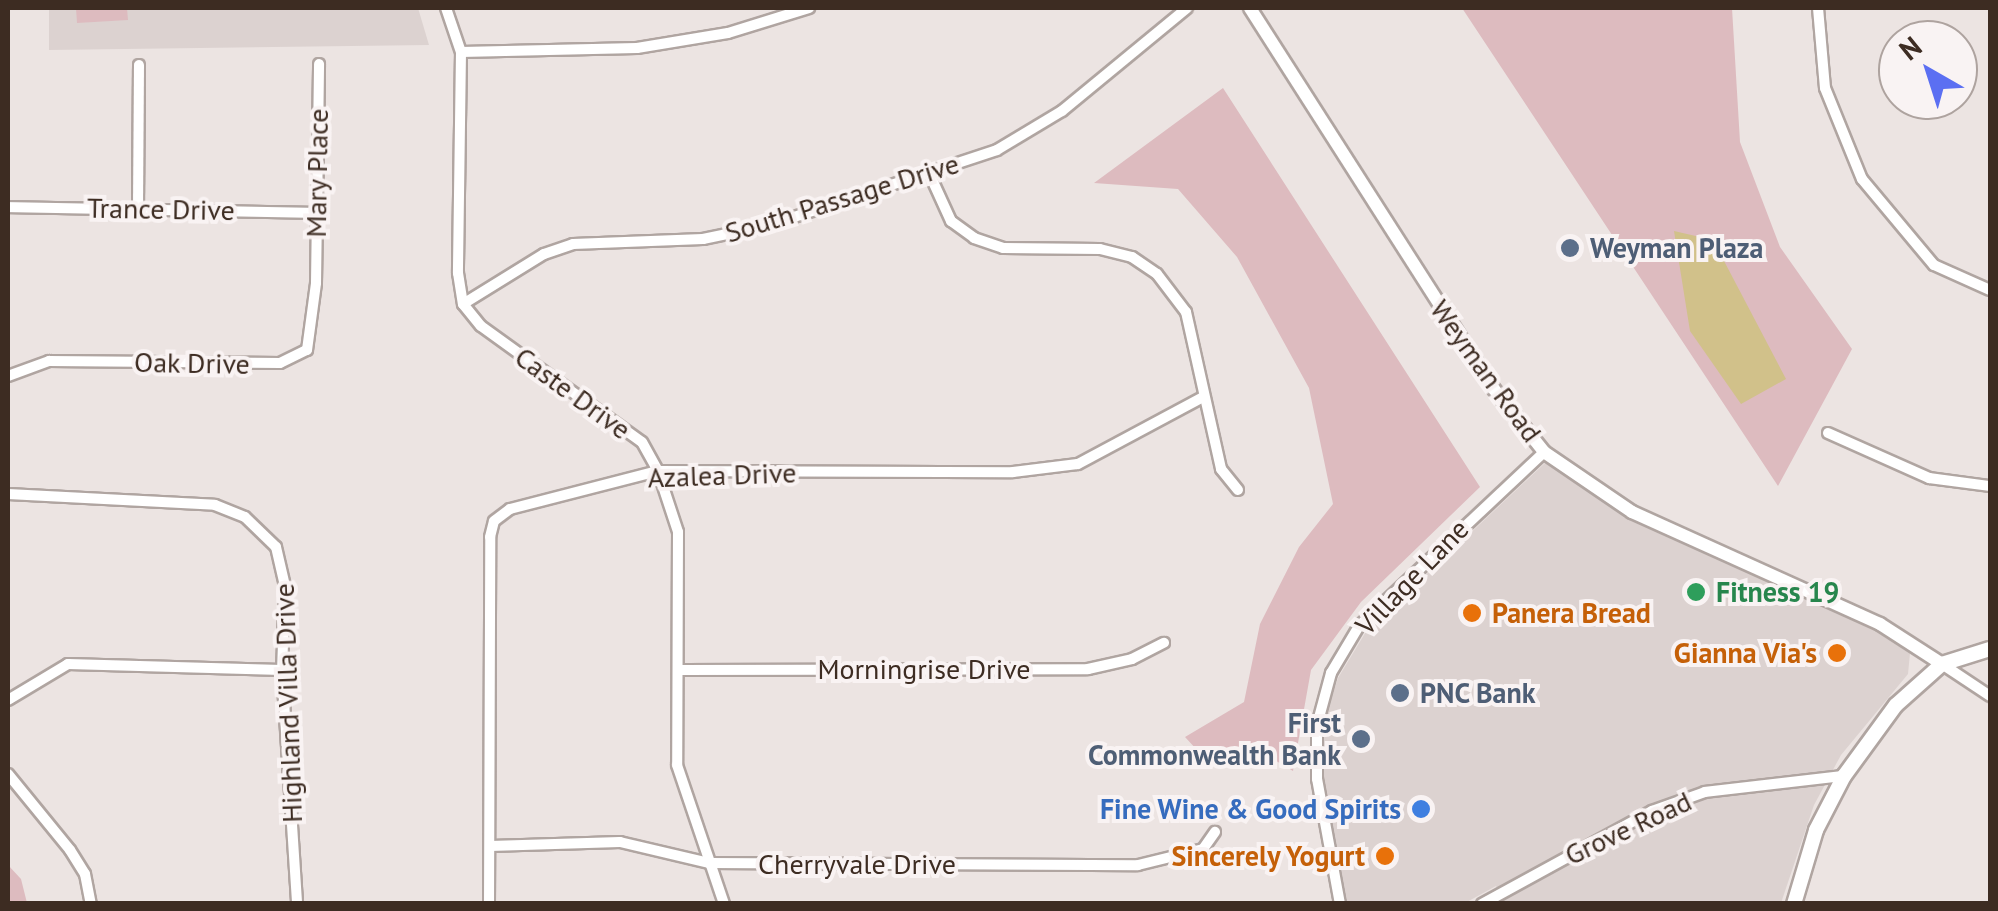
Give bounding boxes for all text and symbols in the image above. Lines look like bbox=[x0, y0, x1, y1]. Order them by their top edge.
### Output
north arrow bbox=[1878, 20, 1978, 120]
text: N bbox=[1891, 28, 1929, 68]
street label: Mary Place bbox=[299, 108, 335, 238]
street label: South Passage Drive bbox=[721, 146, 963, 250]
street label: Trance Drive bbox=[87, 191, 235, 227]
place label: Weyman Plaza bbox=[1590, 231, 1763, 265]
marker: Weyman Plaza bbox=[1559, 237, 1581, 259]
street label: Weyman Road bbox=[1423, 293, 1549, 449]
street label: Caste Drive bbox=[509, 340, 637, 446]
street label: Oak Drive bbox=[133, 345, 251, 381]
street label: Azalea Drive bbox=[647, 456, 797, 494]
street label: Village Lane bbox=[1349, 512, 1475, 642]
place label: Fitness 19 bbox=[1716, 575, 1839, 609]
marker: Fitness 19 bbox=[1685, 581, 1707, 603]
street label: Highland Villa Drive bbox=[267, 582, 309, 824]
place label: Panera Bread bbox=[1492, 596, 1651, 630]
marker: Panera Bread bbox=[1461, 602, 1483, 624]
place label: Gianna Via's bbox=[1673, 636, 1817, 670]
marker: Gianna Via's bbox=[1826, 642, 1848, 664]
street label: Morningrise Drive bbox=[817, 652, 1031, 686]
place label: PNC Bank bbox=[1420, 676, 1537, 710]
marker: PNC Bank bbox=[1389, 682, 1411, 704]
place label: First Commonwealth Bank bbox=[1088, 706, 1341, 772]
marker: First Commonwealth Bank bbox=[1350, 728, 1372, 750]
street label: Grove Road bbox=[1560, 784, 1696, 872]
place label: Fine Wine & Good Spirits bbox=[1099, 792, 1401, 826]
marker: Fine Wine & Good Spirits bbox=[1410, 798, 1432, 820]
place label: Sincerely Yogurt bbox=[1170, 839, 1365, 873]
marker: Sincerely Yogurt bbox=[1374, 845, 1396, 867]
street label: Cherryvale Drive bbox=[758, 847, 956, 881]

